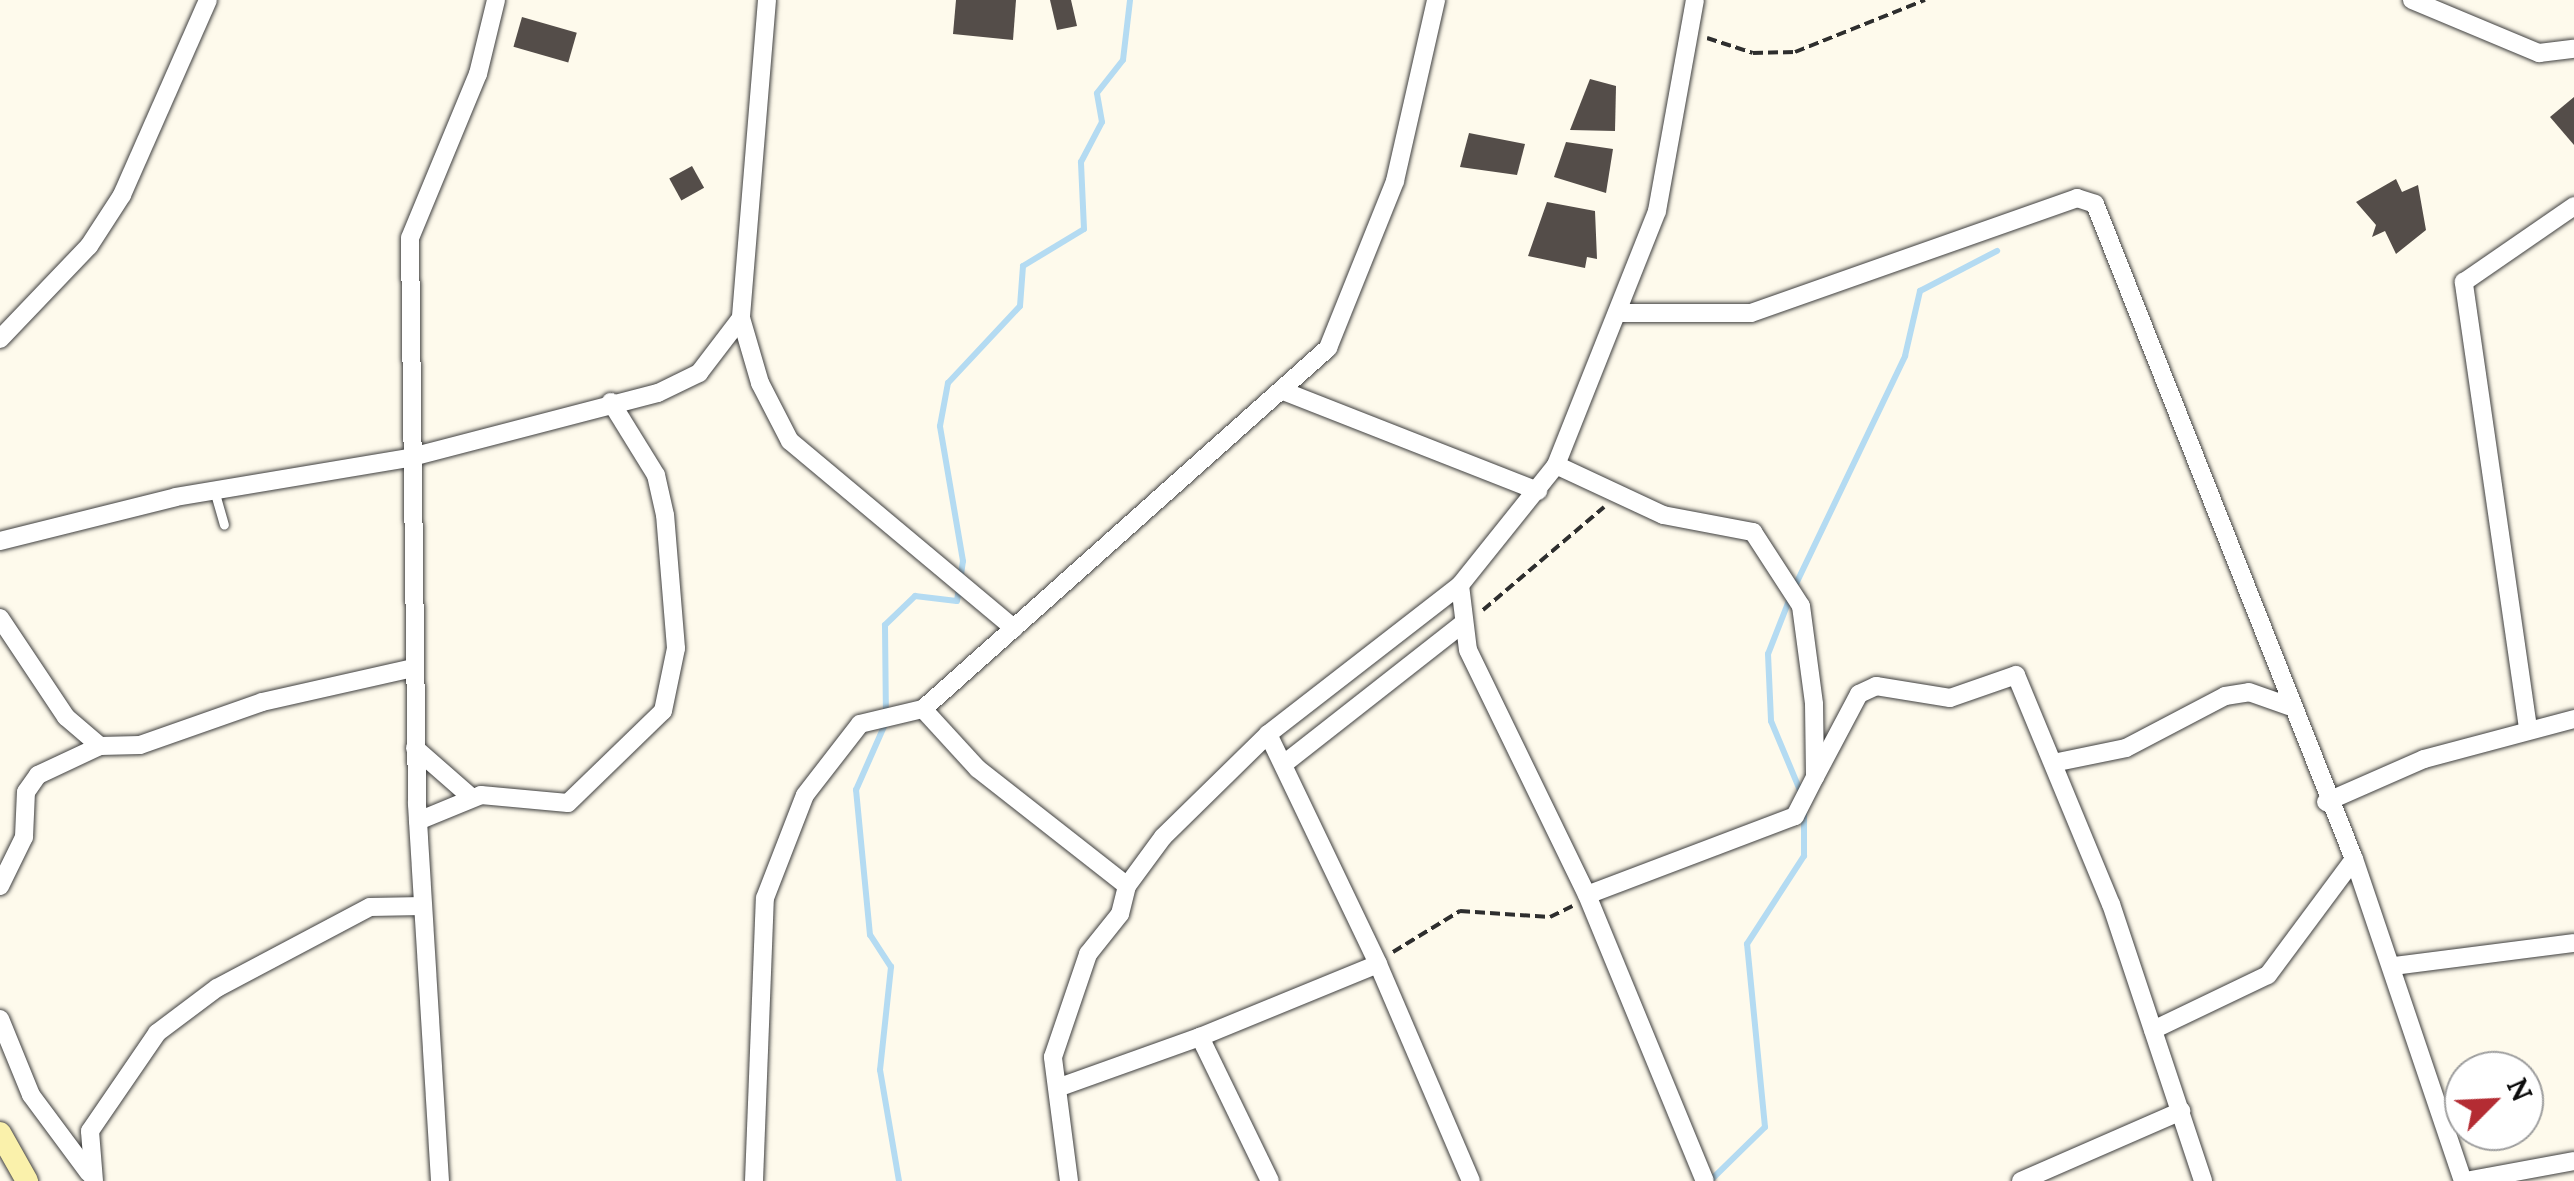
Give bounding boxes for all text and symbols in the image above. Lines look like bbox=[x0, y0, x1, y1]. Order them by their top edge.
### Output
north arrow bbox=[2444, 1051, 2544, 1151]
text: N bbox=[2499, 1072, 2540, 1107]

